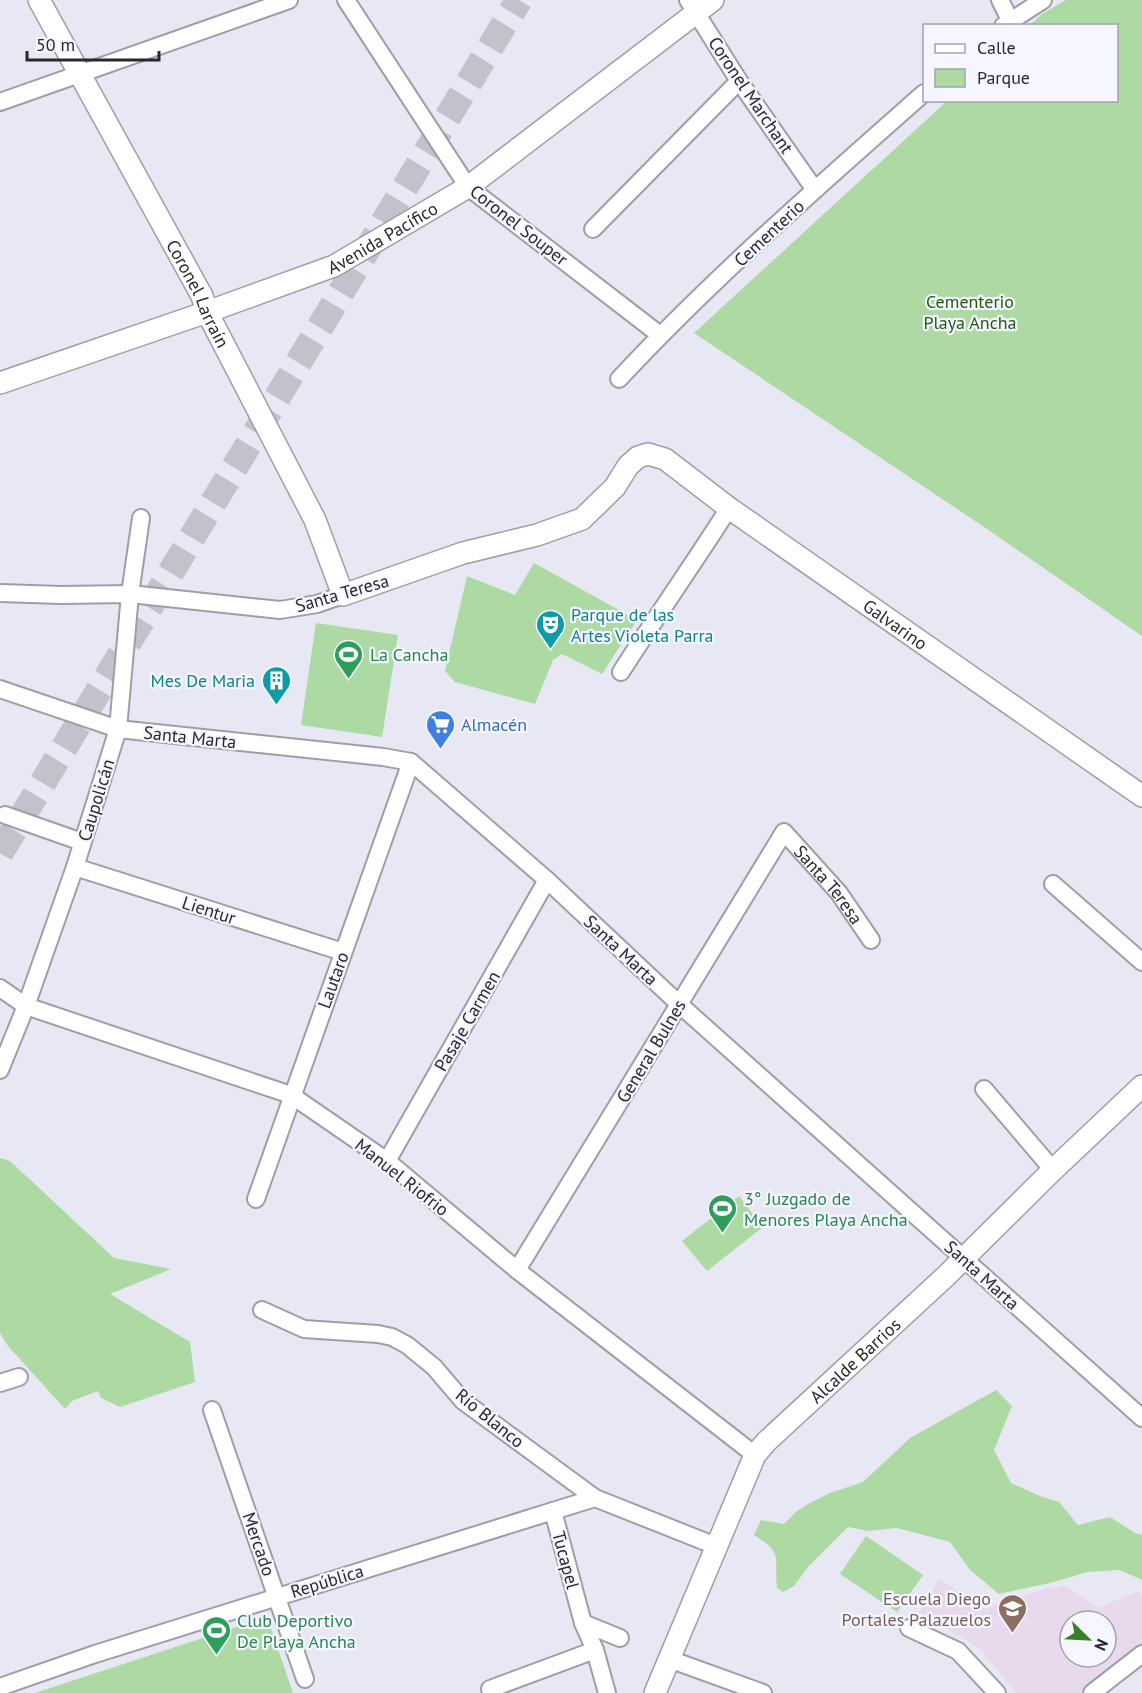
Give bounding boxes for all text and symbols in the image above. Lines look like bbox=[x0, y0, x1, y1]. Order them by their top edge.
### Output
scale bar bbox=[27, 24, 159, 62]
legend bbox=[923, 24, 1118, 102]
street label: Coronel Marchant bbox=[703, 32, 799, 158]
text: 50 m bbox=[36, 33, 75, 56]
text: Calle bbox=[977, 36, 1016, 59]
text: Parque bbox=[977, 66, 1030, 89]
street label: Coronel Souper bbox=[465, 180, 573, 270]
street label: Cementerio bbox=[729, 195, 809, 271]
street label: Avenida Pacífico bbox=[324, 196, 442, 279]
street label: Coronel Larraín bbox=[162, 235, 235, 351]
park label: Cementerio Playa Ancha bbox=[923, 290, 1017, 334]
street label: Santa Teresa bbox=[293, 569, 391, 617]
street label: Galvarino bbox=[859, 594, 932, 654]
place label: Parque de las Artes Violeta Parra bbox=[571, 603, 714, 647]
theatre icon: Parque de las Artes Violeta Parra bbox=[534, 608, 566, 650]
sports icon: La Cancha bbox=[333, 638, 365, 680]
place label: La Cancha bbox=[370, 643, 448, 666]
building icon: Mes De Maria bbox=[260, 664, 292, 706]
place label: Mes De Maria bbox=[150, 669, 255, 692]
supermarket icon: Almacén bbox=[424, 708, 456, 750]
place label: Almacén bbox=[461, 713, 527, 736]
street label: Santa Marta bbox=[143, 721, 237, 753]
street label: Caupolicán bbox=[73, 756, 119, 844]
street label: Santa Teresa bbox=[789, 840, 868, 928]
street label: Lientur bbox=[179, 891, 239, 929]
street label: Santa Marta bbox=[579, 910, 663, 990]
street label: Lautaro bbox=[312, 949, 354, 1011]
street label: Pasaje Carmen bbox=[429, 967, 505, 1075]
street label: General Bulnes bbox=[611, 995, 691, 1107]
street label: Manuel Riofrio bbox=[350, 1133, 454, 1221]
place label: 3° Juzgado de Menores Playa Ancha bbox=[744, 1187, 908, 1231]
sports icon: 3° Juzgado de Menores Playa Ancha bbox=[707, 1192, 739, 1234]
street label: Santa Marta bbox=[940, 1235, 1024, 1315]
street label: Alcalde Barrios bbox=[805, 1312, 905, 1408]
street label: Río Blanco bbox=[451, 1383, 529, 1453]
street label: Mercado bbox=[237, 1509, 281, 1579]
street label: Tucapel bbox=[547, 1529, 585, 1592]
street label: República bbox=[288, 1559, 366, 1603]
place label: Escuela Diego Portales Palazuelos bbox=[842, 1587, 991, 1631]
school or university icon: Escuela Diego Portales Palazuelos bbox=[996, 1592, 1028, 1634]
place label: Club Deportivo De Playa Ancha bbox=[237, 1609, 356, 1653]
north arrow bbox=[1058, 1609, 1118, 1669]
sports icon: Club Deportivo De Playa Ancha bbox=[200, 1614, 232, 1656]
text: N bbox=[1090, 1636, 1113, 1654]

